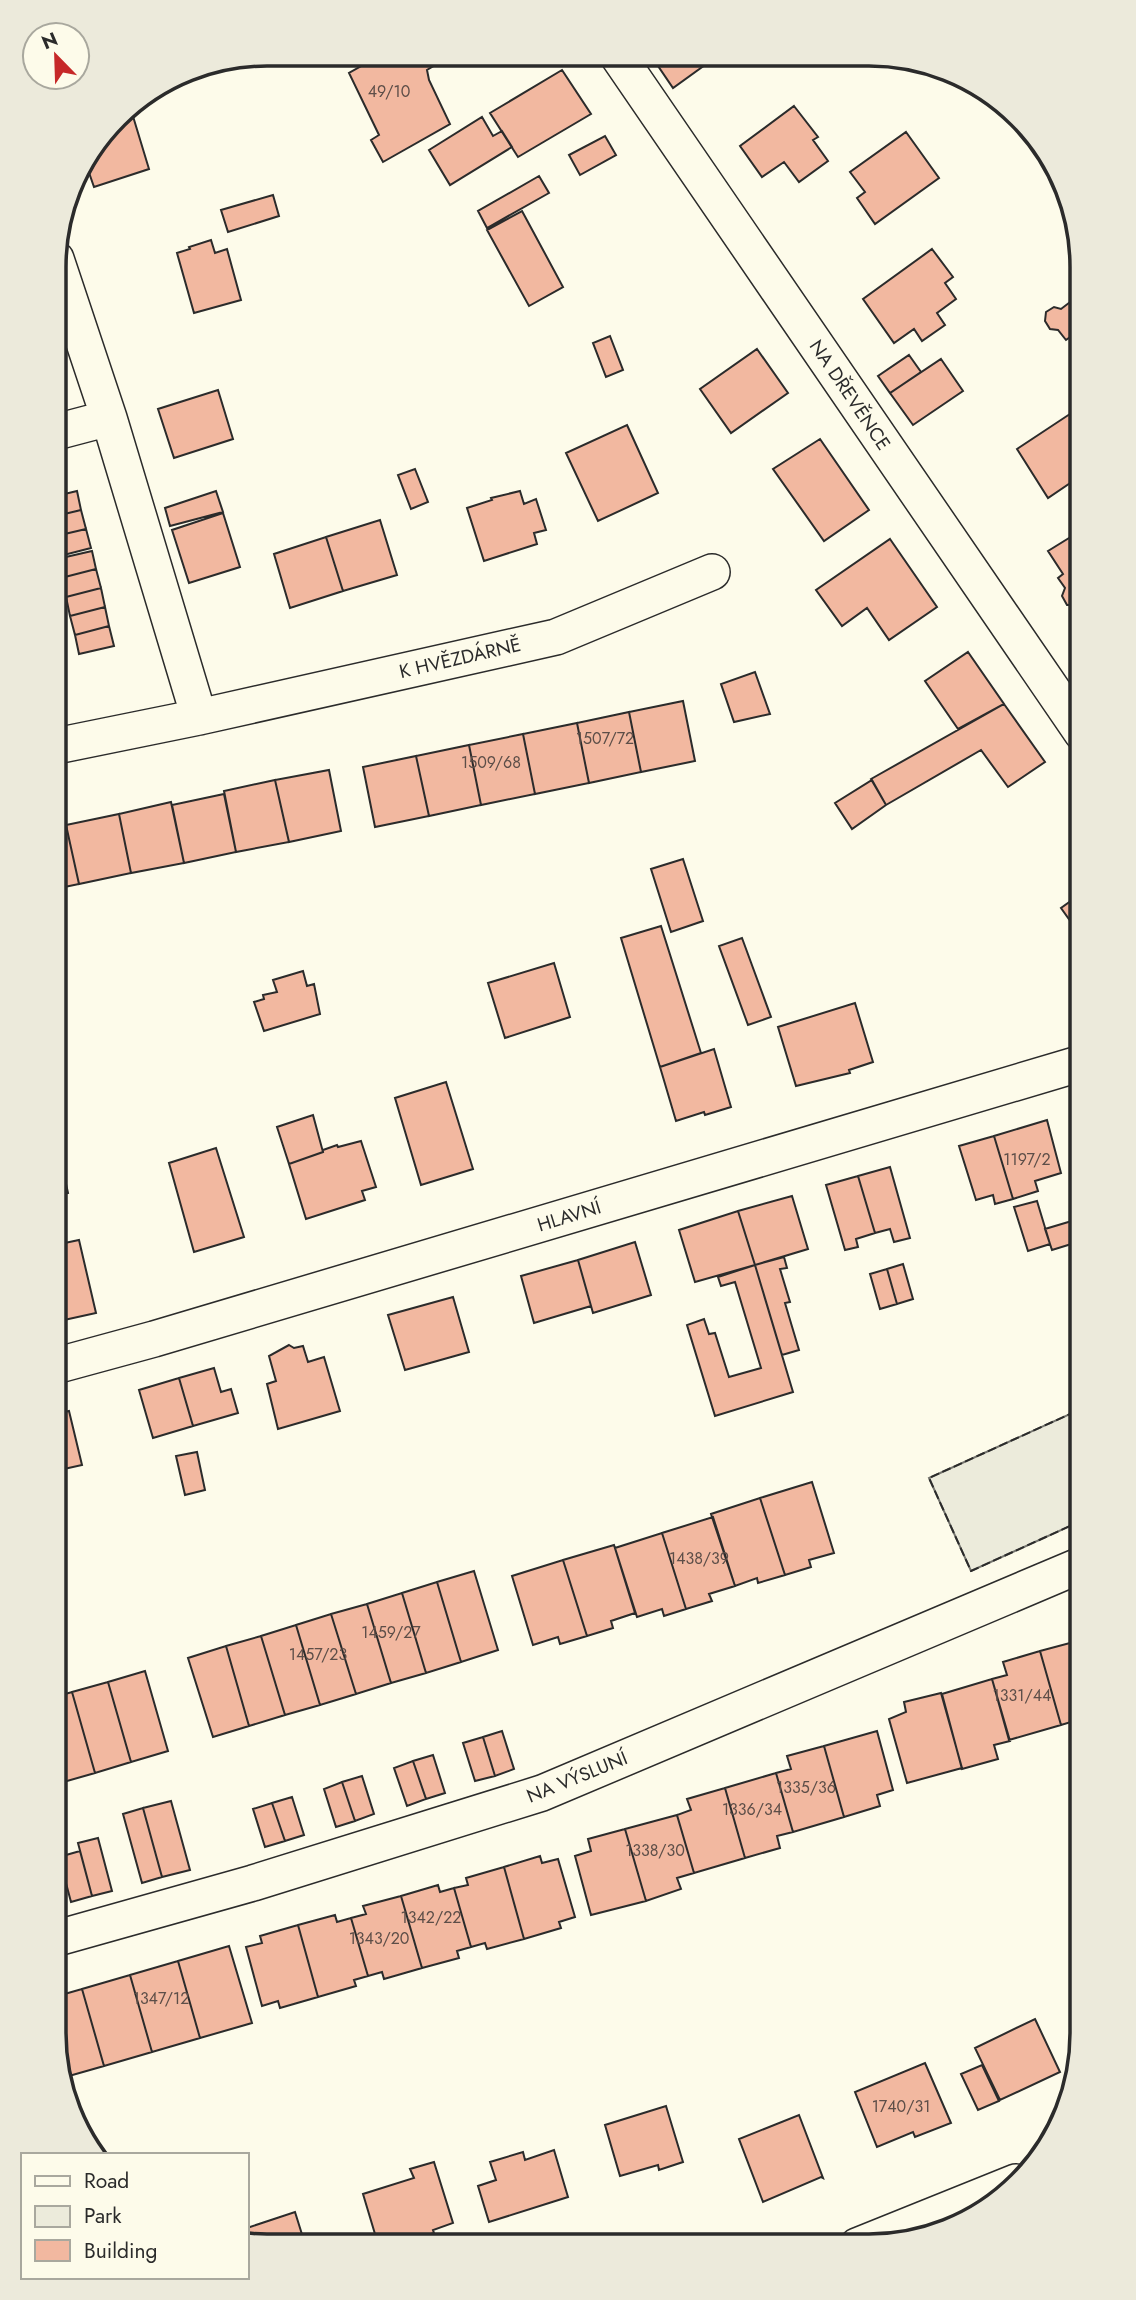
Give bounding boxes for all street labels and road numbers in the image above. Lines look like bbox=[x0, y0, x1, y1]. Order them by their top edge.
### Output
street label: NA DŘEVĚNCE bbox=[803, 334, 897, 456]
street label: K HVĚZDÁRNĚ bbox=[397, 631, 523, 685]
street label: HLAVNÍ bbox=[534, 1193, 604, 1238]
street label: NA VÝSLUNÍ bbox=[523, 1744, 632, 1809]

